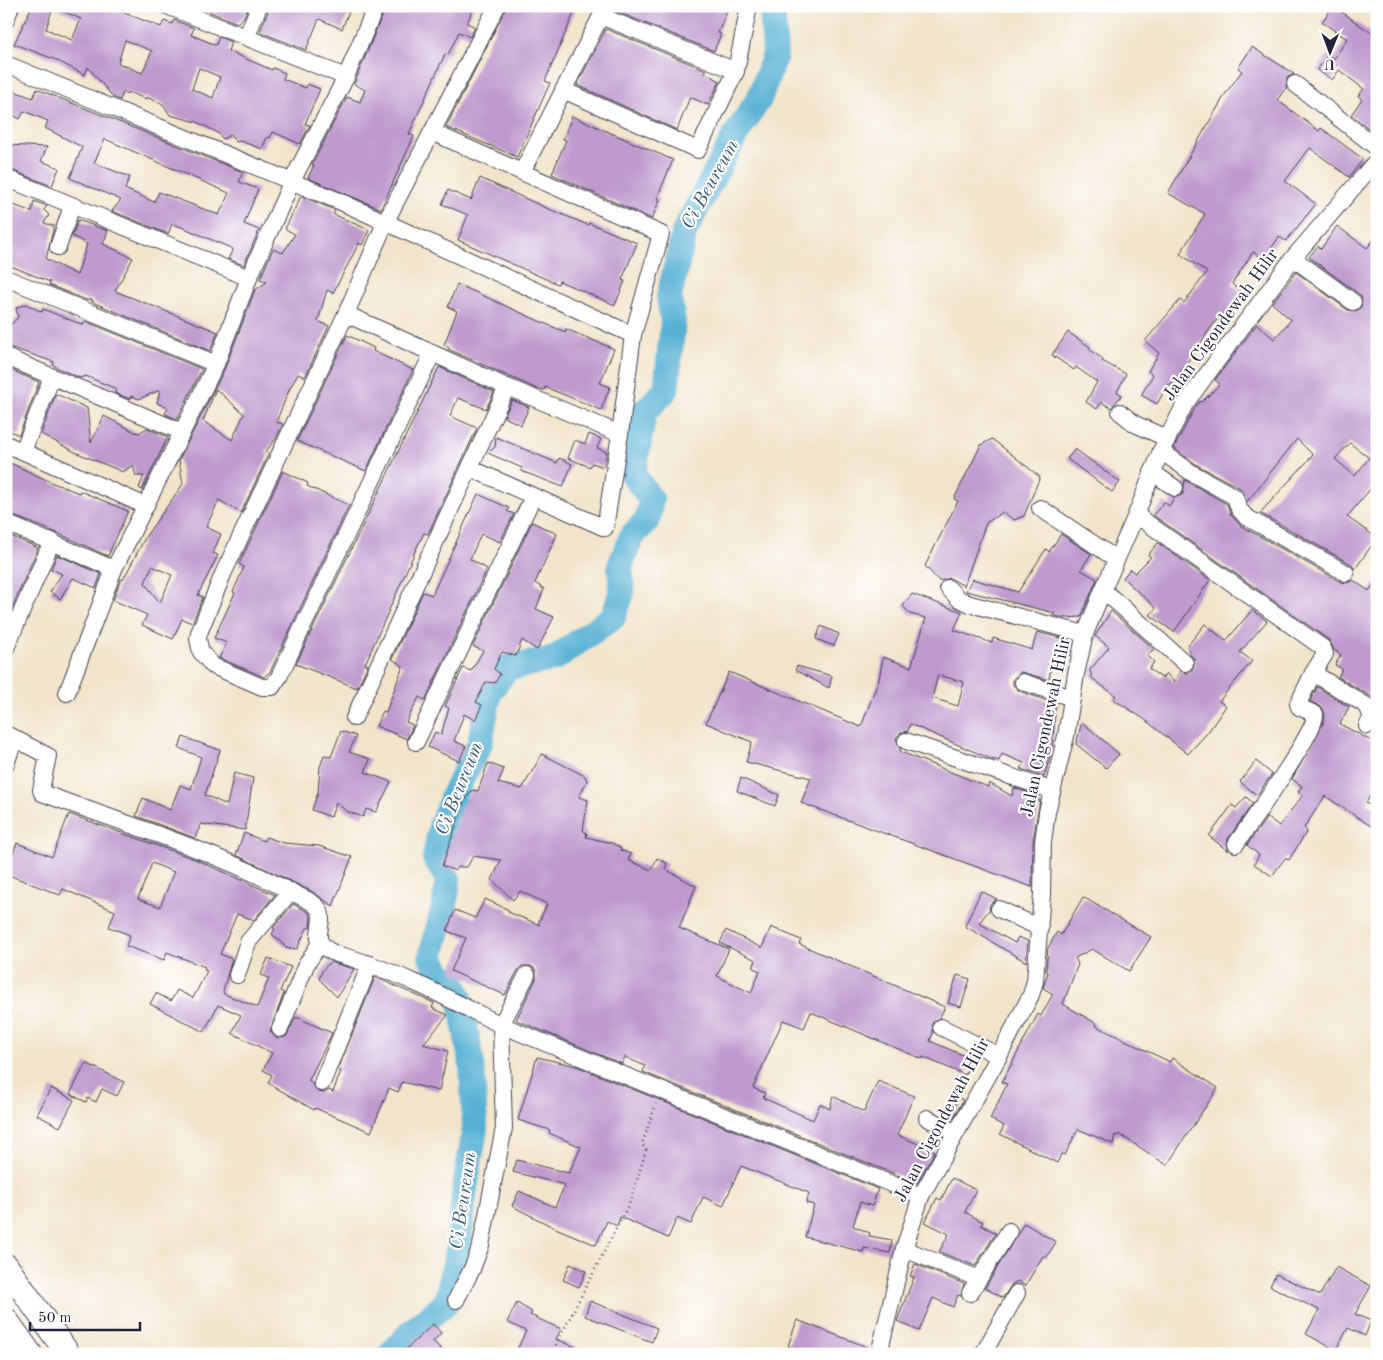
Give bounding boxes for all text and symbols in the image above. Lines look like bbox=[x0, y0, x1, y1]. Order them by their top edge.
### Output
north arrow bbox=[1306, 28, 1356, 78]
text: U bbox=[1324, 57, 1335, 71]
water label: Ci Beureum bbox=[679, 137, 743, 233]
street label: Jalan Cigondewah Hilir bbox=[1160, 245, 1283, 404]
street label: Jalan Cigondewah Hilir bbox=[1018, 635, 1074, 819]
water label: Ci Beureum bbox=[433, 740, 487, 838]
street label: Jalan Cigondewah Hilir bbox=[891, 1034, 993, 1205]
water label: Ci Beureum bbox=[448, 1151, 480, 1251]
scale bar bbox=[30, 1300, 140, 1332]
text: 50 m bbox=[38, 1311, 72, 1326]

